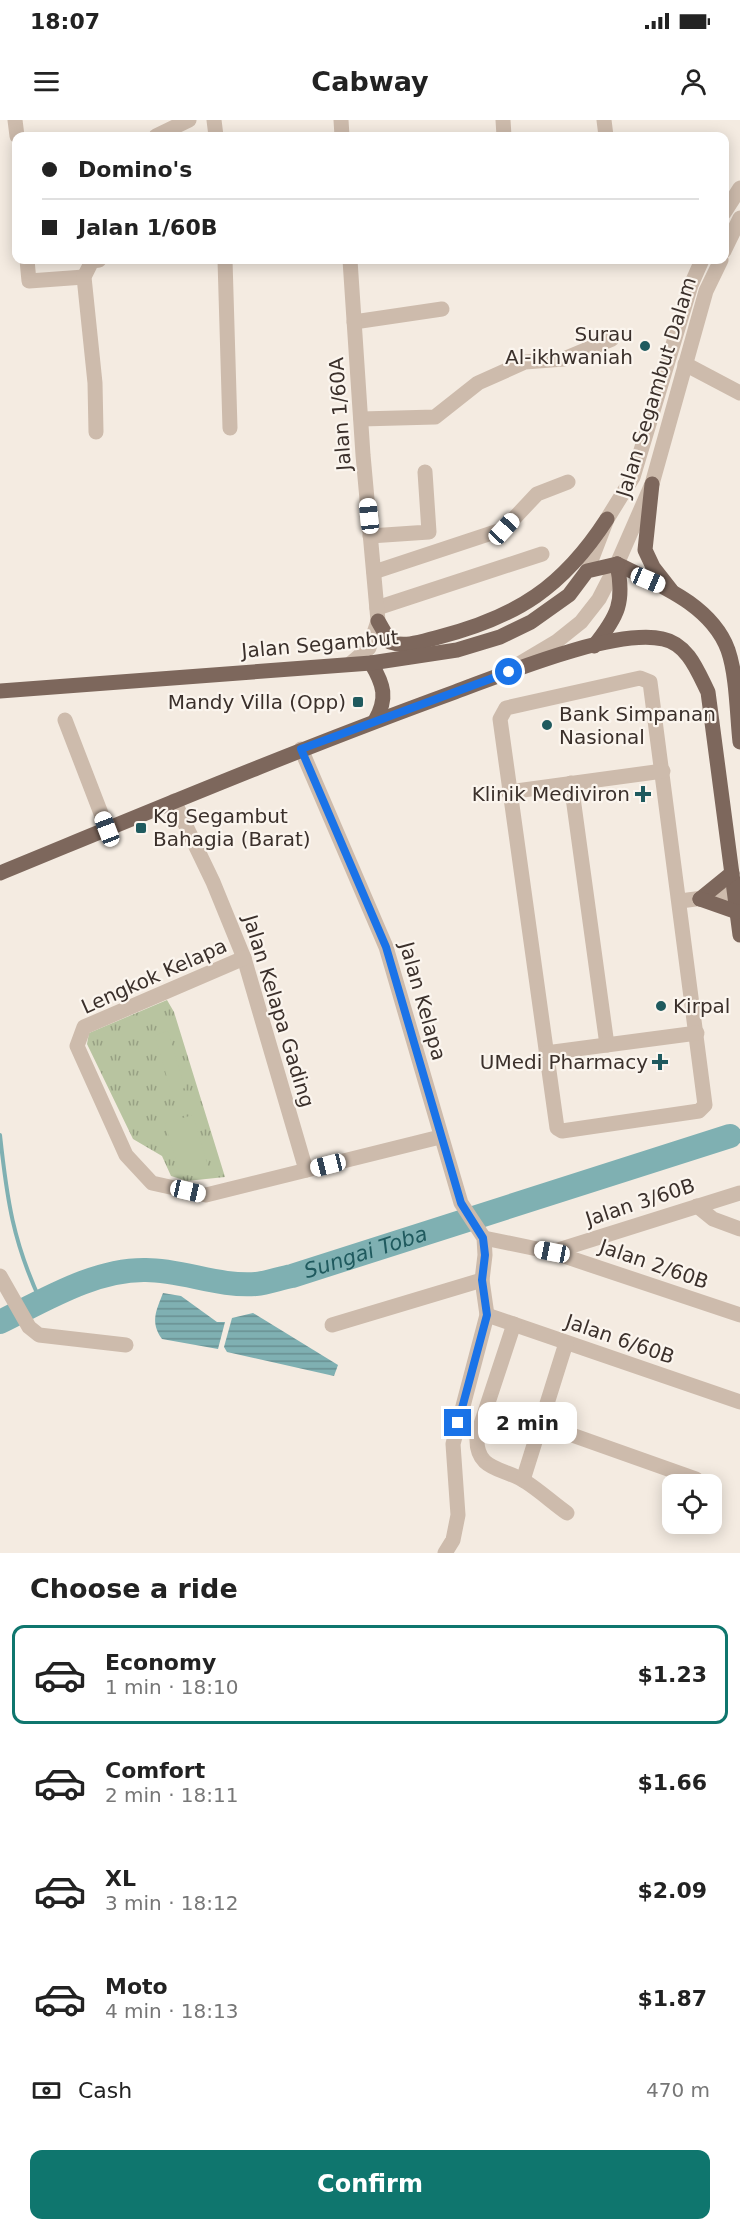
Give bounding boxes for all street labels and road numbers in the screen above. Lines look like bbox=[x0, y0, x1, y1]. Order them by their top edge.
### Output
street label: Jalan Segambut Dalam bbox=[610, 274, 701, 502]
street label: Jalan 1/60A bbox=[324, 356, 356, 473]
street label: Jalan Segambut bbox=[238, 625, 400, 663]
street label: Jalan Kelapa Gading bbox=[238, 910, 320, 1110]
street label: Lengkok Kelapa bbox=[78, 933, 230, 1019]
street label: Jalan Kelapa bbox=[394, 937, 451, 1063]
street label: Jalan 3/60B bbox=[580, 1173, 698, 1232]
street label: Jalan 2/60B bbox=[594, 1234, 712, 1294]
street label: Jalan 6/60B bbox=[560, 1309, 678, 1369]

